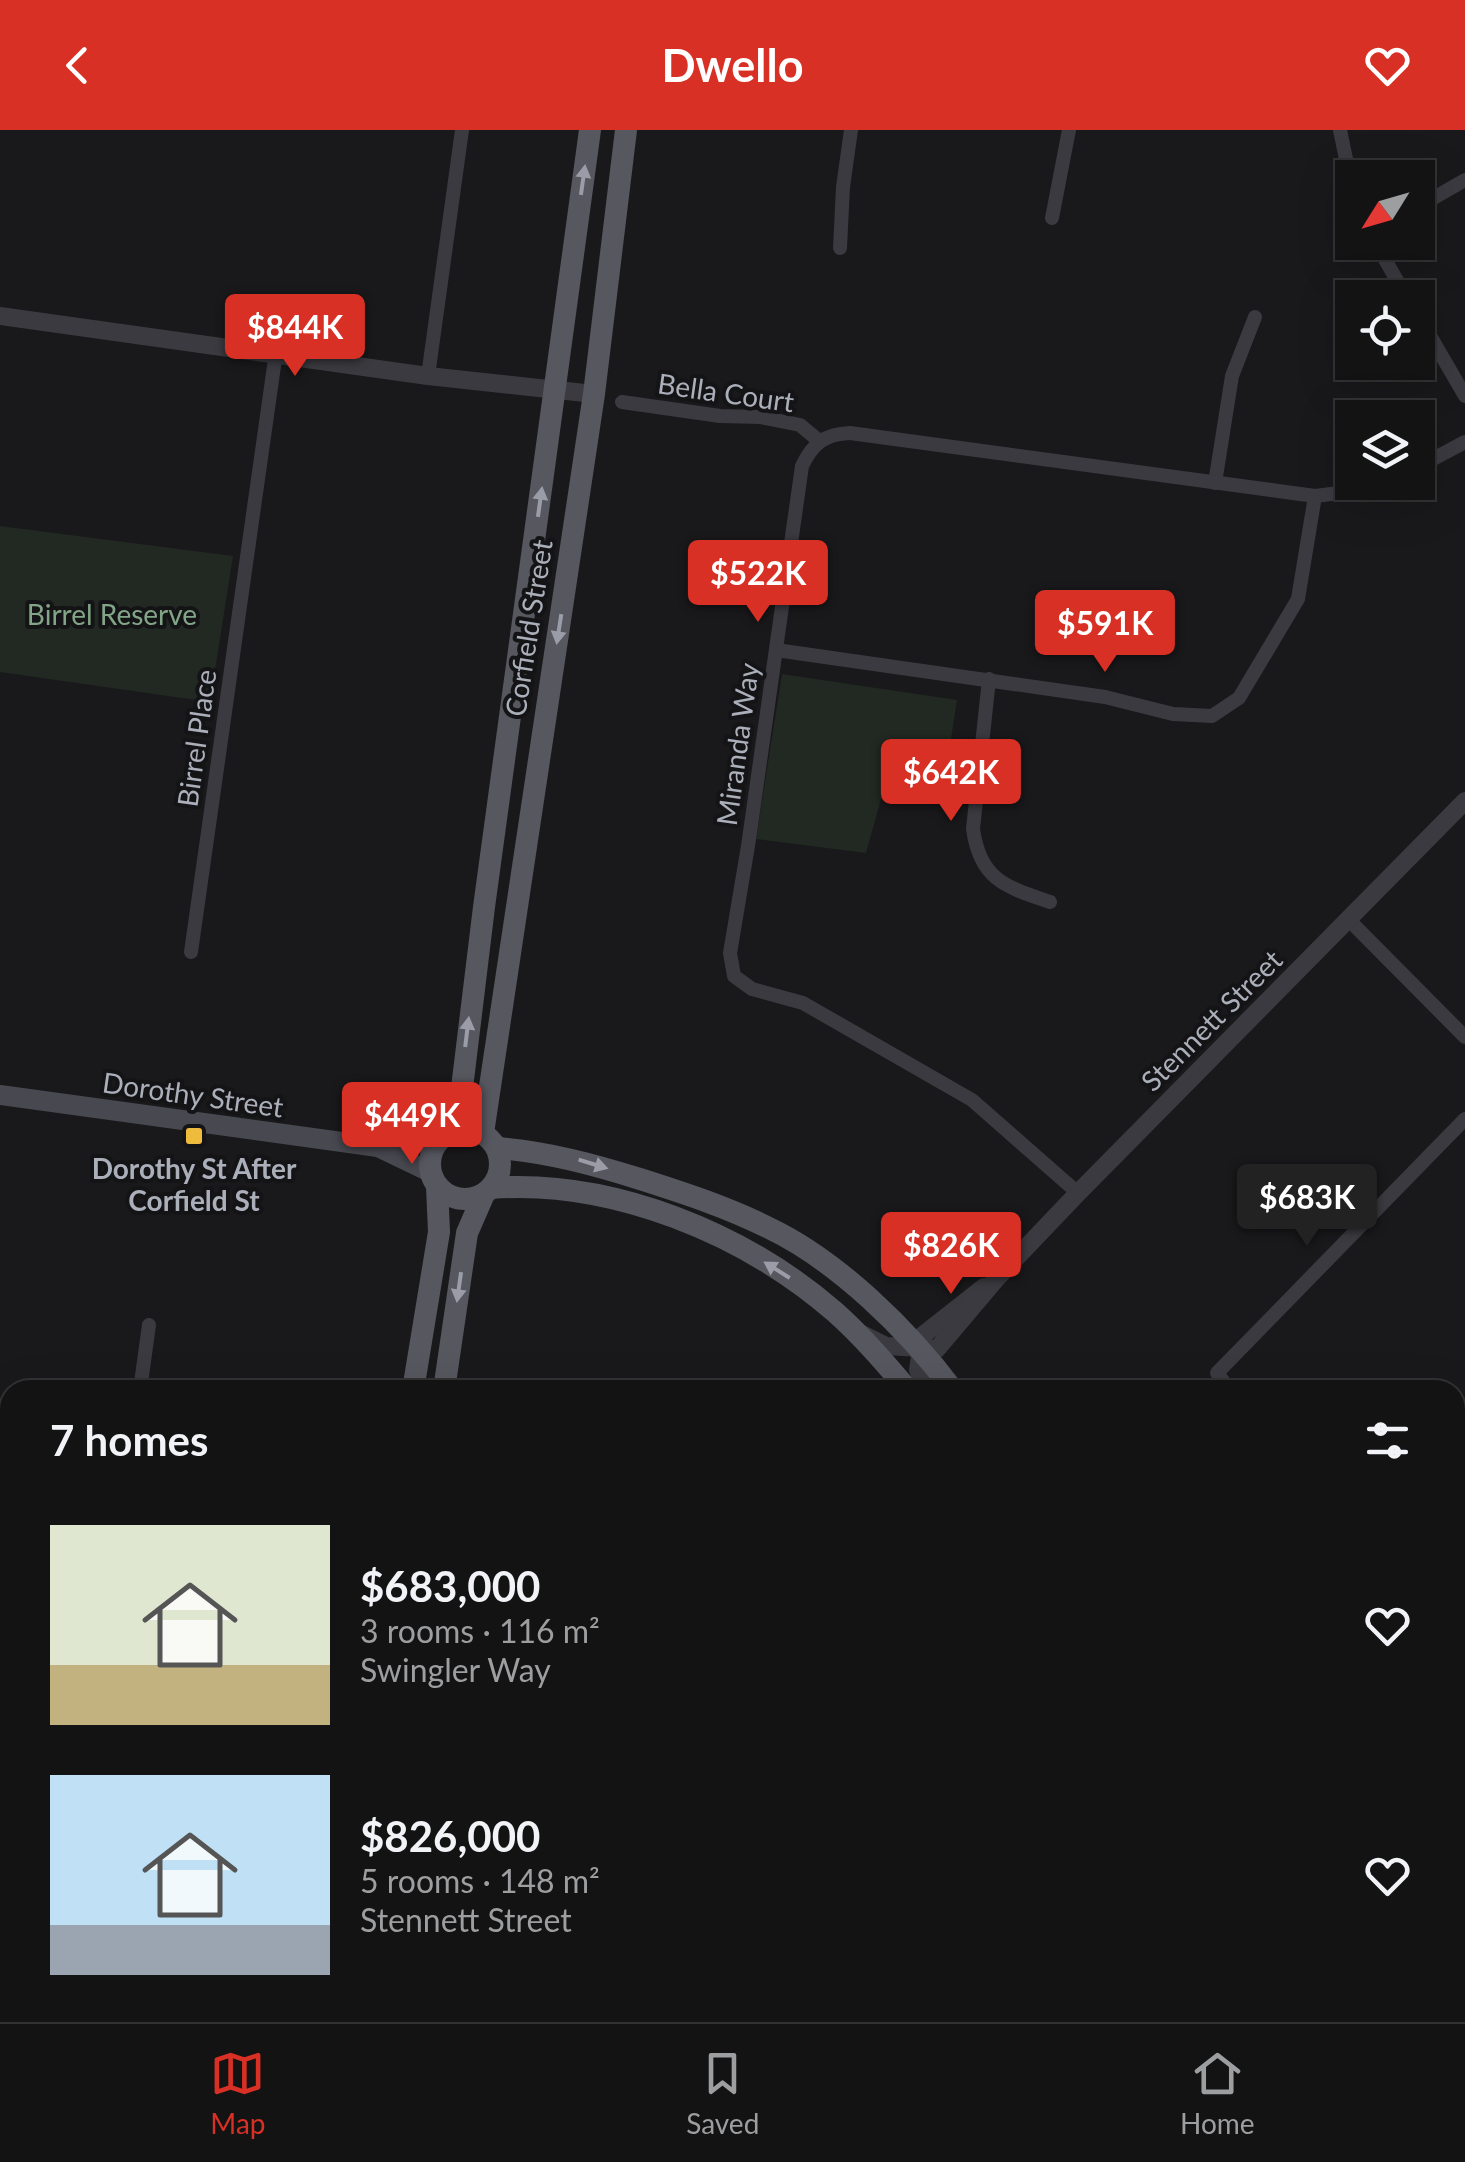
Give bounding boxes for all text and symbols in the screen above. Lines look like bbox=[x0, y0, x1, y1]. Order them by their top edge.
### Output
icon: back bbox=[50, 38, 105, 93]
text: Dwello bbox=[661, 38, 804, 92]
icon: heart bbox=[1360, 38, 1415, 93]
north arrow bbox=[1335, 160, 1435, 260]
map controls bbox=[1335, 160, 1435, 500]
one-way arrow bbox=[576, 164, 592, 195]
button: locate bbox=[1335, 280, 1435, 380]
pin: $844K bbox=[225, 294, 365, 379]
text: $844K bbox=[247, 307, 343, 346]
street label: Bella Court bbox=[656, 366, 796, 418]
button: layers bbox=[1335, 400, 1435, 500]
one-way arrow bbox=[532, 486, 548, 517]
street label: Corfield Street bbox=[497, 537, 559, 719]
pin: $522K bbox=[688, 540, 828, 625]
text: $522K bbox=[710, 553, 806, 592]
pin: $591K bbox=[1035, 590, 1175, 675]
park label: Birrel Reserve bbox=[27, 597, 197, 631]
text: $591K bbox=[1057, 603, 1153, 642]
one-way arrow bbox=[550, 614, 566, 645]
street label: Miranda Way bbox=[709, 660, 765, 827]
street label: Birrel Place bbox=[170, 667, 222, 809]
pin: $642K bbox=[881, 739, 1021, 824]
text: $642K bbox=[903, 752, 999, 791]
street label: Stennett Street bbox=[1133, 942, 1289, 1098]
one-way arrow bbox=[460, 1016, 476, 1047]
street label: Dorothy Street bbox=[100, 1064, 286, 1124]
pin: $449K bbox=[342, 1082, 482, 1167]
text: $449K bbox=[364, 1095, 460, 1134]
marker: Dorothy St After Corfield St bbox=[183, 1125, 205, 1147]
place label: Dorothy St After Corfield St bbox=[92, 1151, 297, 1217]
one-way arrow bbox=[578, 1158, 608, 1173]
pin: $683K bbox=[1237, 1164, 1377, 1249]
text: $683K bbox=[1259, 1177, 1355, 1216]
pin: $826K bbox=[881, 1212, 1021, 1297]
text: $826K bbox=[903, 1225, 999, 1264]
one-way arrow bbox=[763, 1262, 791, 1280]
one-way arrow bbox=[451, 1272, 467, 1303]
icon: filters bbox=[1360, 1413, 1415, 1468]
text: 7 homes bbox=[50, 1415, 208, 1465]
text: $683,000 bbox=[360, 1561, 540, 1611]
icon: home bbox=[130, 1565, 250, 1685]
icon: heart bbox=[1360, 1598, 1415, 1653]
text: 3 rooms · 116 m² bbox=[360, 1611, 600, 1650]
text: Swingler Way bbox=[360, 1650, 551, 1689]
text: $826,000 bbox=[360, 1811, 540, 1861]
icon: home bbox=[130, 1815, 250, 1935]
icon: heart bbox=[1360, 1848, 1415, 1903]
text: 5 rooms · 148 m² bbox=[360, 1861, 600, 1900]
text: Stennett Street bbox=[360, 1900, 572, 1939]
tab: Map bbox=[210, 2046, 266, 2140]
tab: Saved bbox=[686, 2046, 759, 2140]
tab: Home bbox=[1180, 2046, 1255, 2140]

